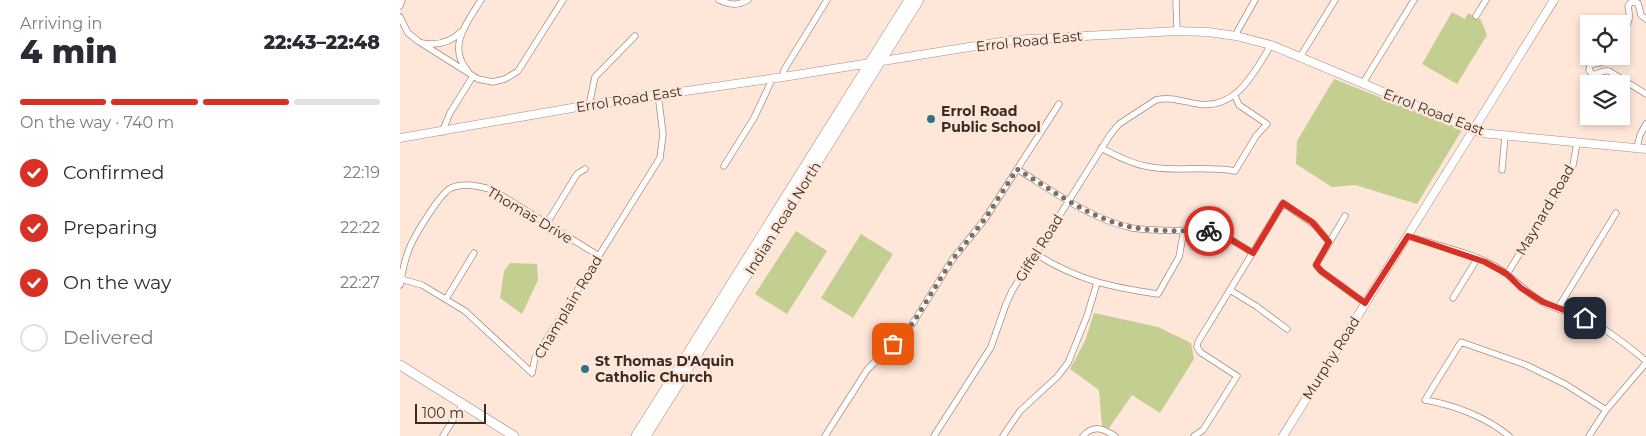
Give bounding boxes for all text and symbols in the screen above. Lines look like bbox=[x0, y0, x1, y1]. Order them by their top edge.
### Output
text: Arriving in bbox=[20, 14, 102, 33]
map controls bbox=[1580, 15, 1630, 125]
button: locate bbox=[1580, 15, 1630, 65]
street label: Errol Road East bbox=[975, 26, 1083, 56]
text: 22:43–22:48 bbox=[264, 31, 380, 54]
text: 4 min bbox=[20, 32, 117, 71]
button: layers bbox=[1580, 75, 1630, 125]
street label: Errol Road East bbox=[575, 82, 683, 116]
street label: Errol Road East bbox=[1381, 84, 1487, 140]
place label: Errol Road Public School bbox=[941, 102, 1041, 136]
text: On the way · 740 m bbox=[20, 113, 174, 132]
marker: Errol Road Public School bbox=[925, 113, 937, 125]
street label: Indian Road North bbox=[741, 158, 825, 278]
icon: check bbox=[20, 159, 48, 187]
text: Confirmed bbox=[63, 161, 164, 184]
street label: Maynard Road bbox=[1512, 161, 1578, 259]
text: 22:19 bbox=[343, 163, 380, 182]
street label: Thomas Drive bbox=[484, 182, 576, 248]
courier bbox=[1184, 206, 1234, 256]
street label: Giffel Road bbox=[1011, 211, 1067, 285]
icon: check bbox=[20, 214, 48, 242]
text: Preparing bbox=[63, 216, 158, 239]
icon: bike bbox=[1195, 217, 1223, 245]
text: 22:22 bbox=[340, 218, 380, 237]
street label: Champlain Road bbox=[530, 252, 606, 362]
icon: check bbox=[20, 269, 48, 297]
text: On the way bbox=[63, 271, 171, 294]
text: 22:27 bbox=[340, 273, 380, 292]
pin bbox=[1564, 297, 1606, 339]
icon: home bbox=[1571, 304, 1599, 332]
street label: Murphy Road bbox=[1298, 313, 1364, 403]
pin bbox=[872, 323, 914, 365]
text: Delivered bbox=[63, 326, 154, 349]
icon: bag bbox=[879, 330, 907, 358]
place label: St Thomas D'Aquin Catholic Church bbox=[595, 352, 734, 386]
marker: St Thomas D'Aquin Catholic Church bbox=[579, 363, 591, 375]
scale bar bbox=[415, 401, 486, 424]
text: 100 m bbox=[422, 404, 464, 422]

